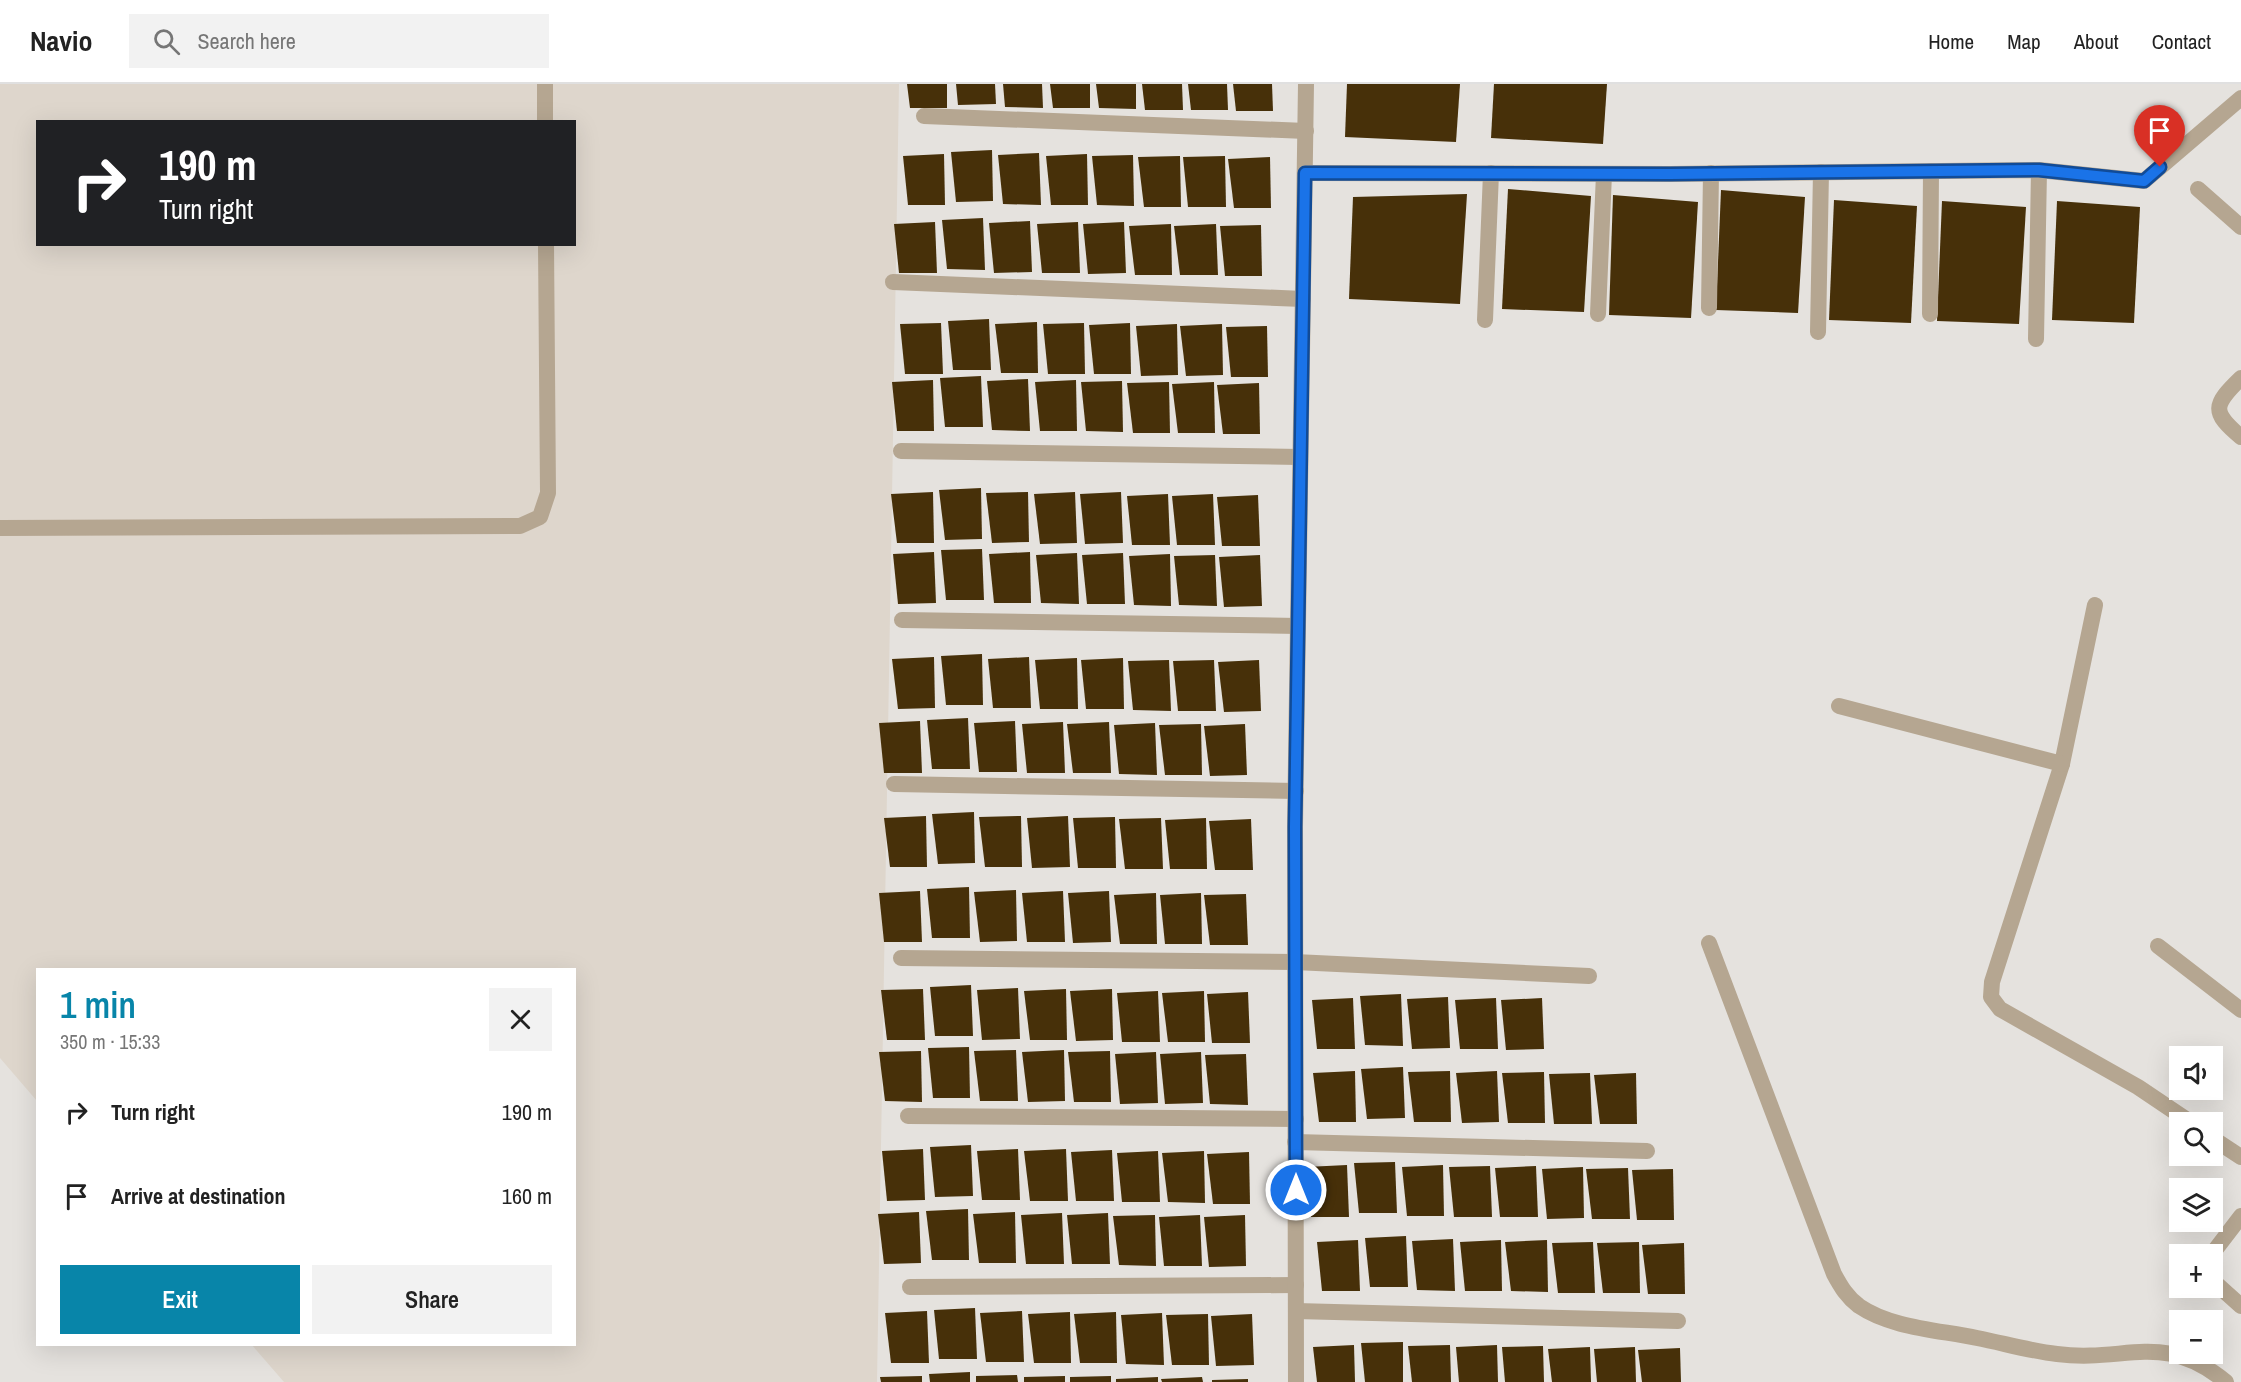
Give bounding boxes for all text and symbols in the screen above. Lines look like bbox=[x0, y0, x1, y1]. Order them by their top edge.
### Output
search box bbox=[129, 14, 549, 68]
text: Navio bbox=[30, 22, 93, 60]
icon: search bbox=[150, 25, 183, 58]
text: Search here bbox=[198, 26, 296, 56]
text: Home bbox=[1928, 27, 1974, 56]
text: Map bbox=[2007, 27, 2041, 56]
text: About bbox=[2074, 27, 2119, 56]
text: Contact bbox=[2152, 27, 2211, 56]
pin bbox=[2134, 105, 2185, 167]
icon: arrive bbox=[2143, 114, 2176, 147]
text: 190 m bbox=[159, 137, 257, 193]
icon: right bbox=[60, 144, 138, 222]
text: Turn right bbox=[159, 191, 253, 227]
text: 1 min bbox=[60, 981, 136, 1029]
button: close bbox=[489, 988, 552, 1051]
text: 350 m · 15:33 bbox=[60, 1028, 160, 1055]
map controls bbox=[2169, 1046, 2223, 1364]
button: sound bbox=[2169, 1046, 2223, 1100]
icon: right bbox=[60, 1096, 93, 1129]
text: Turn right bbox=[111, 1097, 195, 1127]
text: 190 m bbox=[502, 1097, 552, 1127]
button: search bbox=[2169, 1112, 2223, 1166]
position arrow bbox=[1264, 1158, 1328, 1222]
button: layers bbox=[2169, 1178, 2223, 1232]
icon: arrive bbox=[60, 1180, 93, 1213]
text: Arrive at destination bbox=[111, 1181, 285, 1211]
text: 160 m bbox=[502, 1181, 552, 1211]
button: + bbox=[2169, 1244, 2223, 1298]
button: Exit bbox=[60, 1265, 300, 1334]
button: Share bbox=[312, 1265, 552, 1334]
button: − bbox=[2169, 1310, 2223, 1364]

